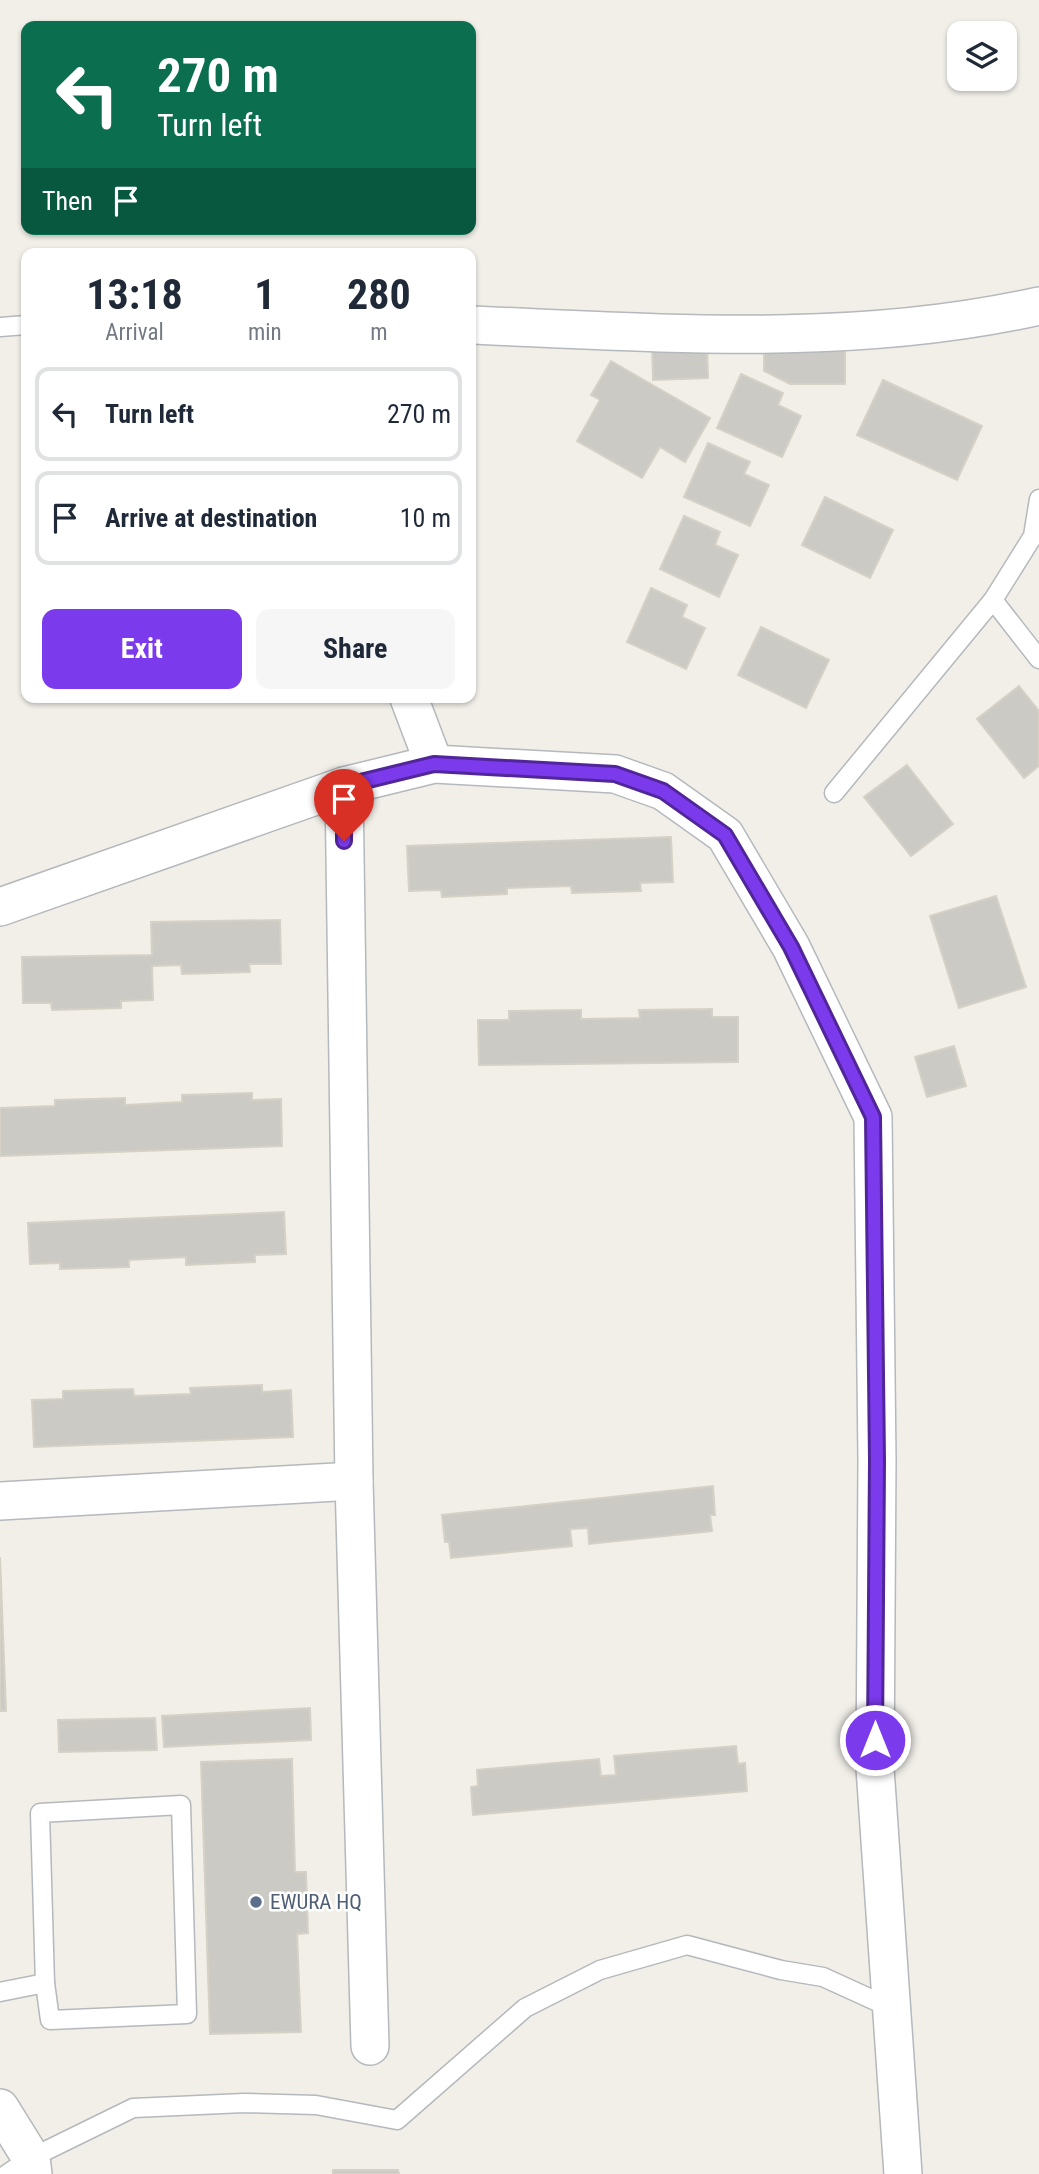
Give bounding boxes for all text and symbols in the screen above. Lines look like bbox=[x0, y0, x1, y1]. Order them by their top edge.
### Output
map controls bbox=[947, 21, 1017, 91]
button: layers bbox=[947, 21, 1017, 91]
text: 270 m bbox=[157, 47, 279, 104]
icon: left bbox=[42, 49, 133, 140]
text: Turn left bbox=[157, 106, 262, 144]
icon: arrive bbox=[107, 182, 145, 220]
text: Then bbox=[42, 186, 93, 216]
text: 13:18 bbox=[86, 270, 183, 319]
text: 1 bbox=[254, 270, 275, 319]
text: 280 bbox=[347, 270, 411, 319]
text: Arrival bbox=[105, 319, 164, 346]
text: min bbox=[248, 319, 282, 346]
text: m bbox=[370, 319, 387, 346]
icon: left bbox=[46, 395, 84, 433]
text: Turn left bbox=[105, 399, 194, 429]
text: 270 m bbox=[387, 399, 451, 429]
icon: arrive bbox=[46, 499, 84, 537]
text: Arrive at destination bbox=[105, 503, 317, 533]
text: 10 m bbox=[400, 503, 451, 533]
button: Exit bbox=[42, 609, 242, 689]
button: Share bbox=[256, 609, 455, 689]
pin bbox=[314, 769, 374, 841]
icon: arrive bbox=[325, 780, 363, 818]
position arrow bbox=[838, 1703, 912, 1777]
place label: EWURA HQ bbox=[270, 1890, 362, 1914]
marker: EWURA HQ bbox=[248, 1894, 264, 1910]

